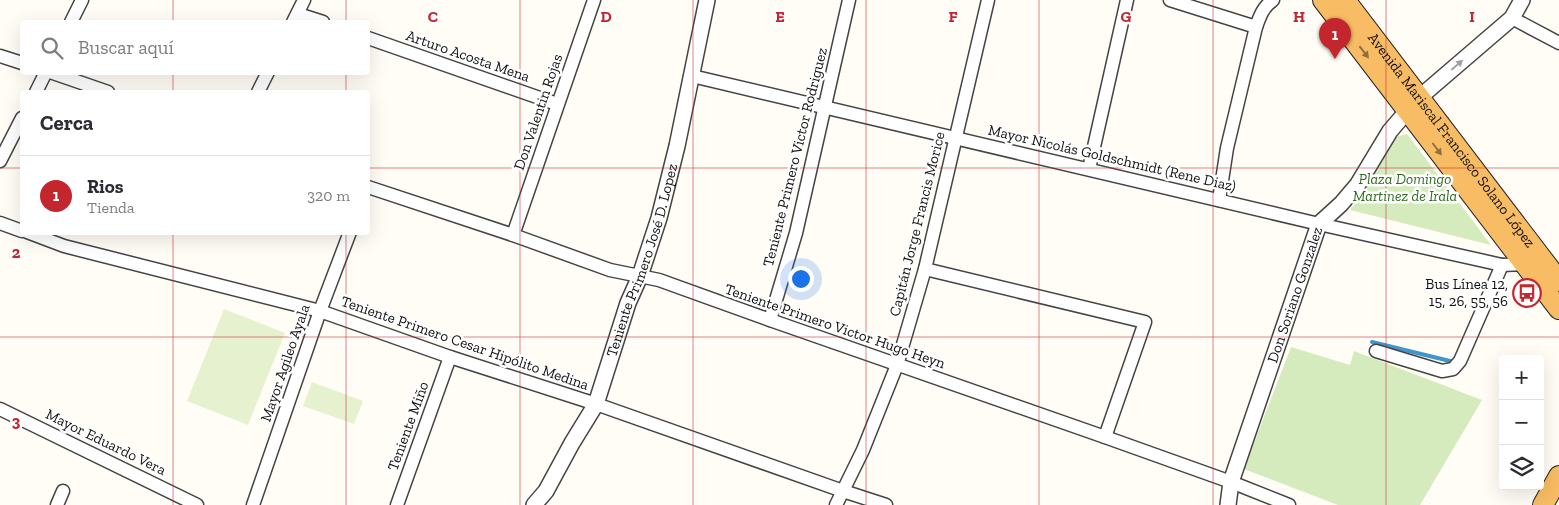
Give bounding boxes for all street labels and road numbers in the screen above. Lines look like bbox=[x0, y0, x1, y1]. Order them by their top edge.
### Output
street label: Arturo Acosta Mena bbox=[404, 26, 532, 86]
street label: Avenida Mariscal Francisco Solano López bbox=[1364, 29, 1539, 251]
street label: Teniente Primero Victor Rodriguez bbox=[759, 45, 831, 268]
street label: Don Valentin Rojas bbox=[510, 52, 566, 172]
street label: Mayor Nicolás Goldschmidt (Rene Diaz) bbox=[986, 121, 1238, 195]
street label: Capitán Jorge Francis Morice bbox=[885, 130, 949, 318]
street label: Teniente Primero José D. Lopez bbox=[603, 162, 681, 359]
street label: Don Soriano Gonzalez bbox=[1263, 224, 1326, 365]
street label: Teniente Primero Victor Hugo Heyn bbox=[722, 280, 948, 372]
street label: Teniente Primero Cesar Hipólito Medina bbox=[339, 292, 591, 394]
street label: Mayor Agileo Ayala bbox=[256, 302, 314, 424]
street label: Teniente Miño bbox=[384, 379, 433, 473]
street label: Mayor Eduardo Vera bbox=[43, 405, 169, 479]

